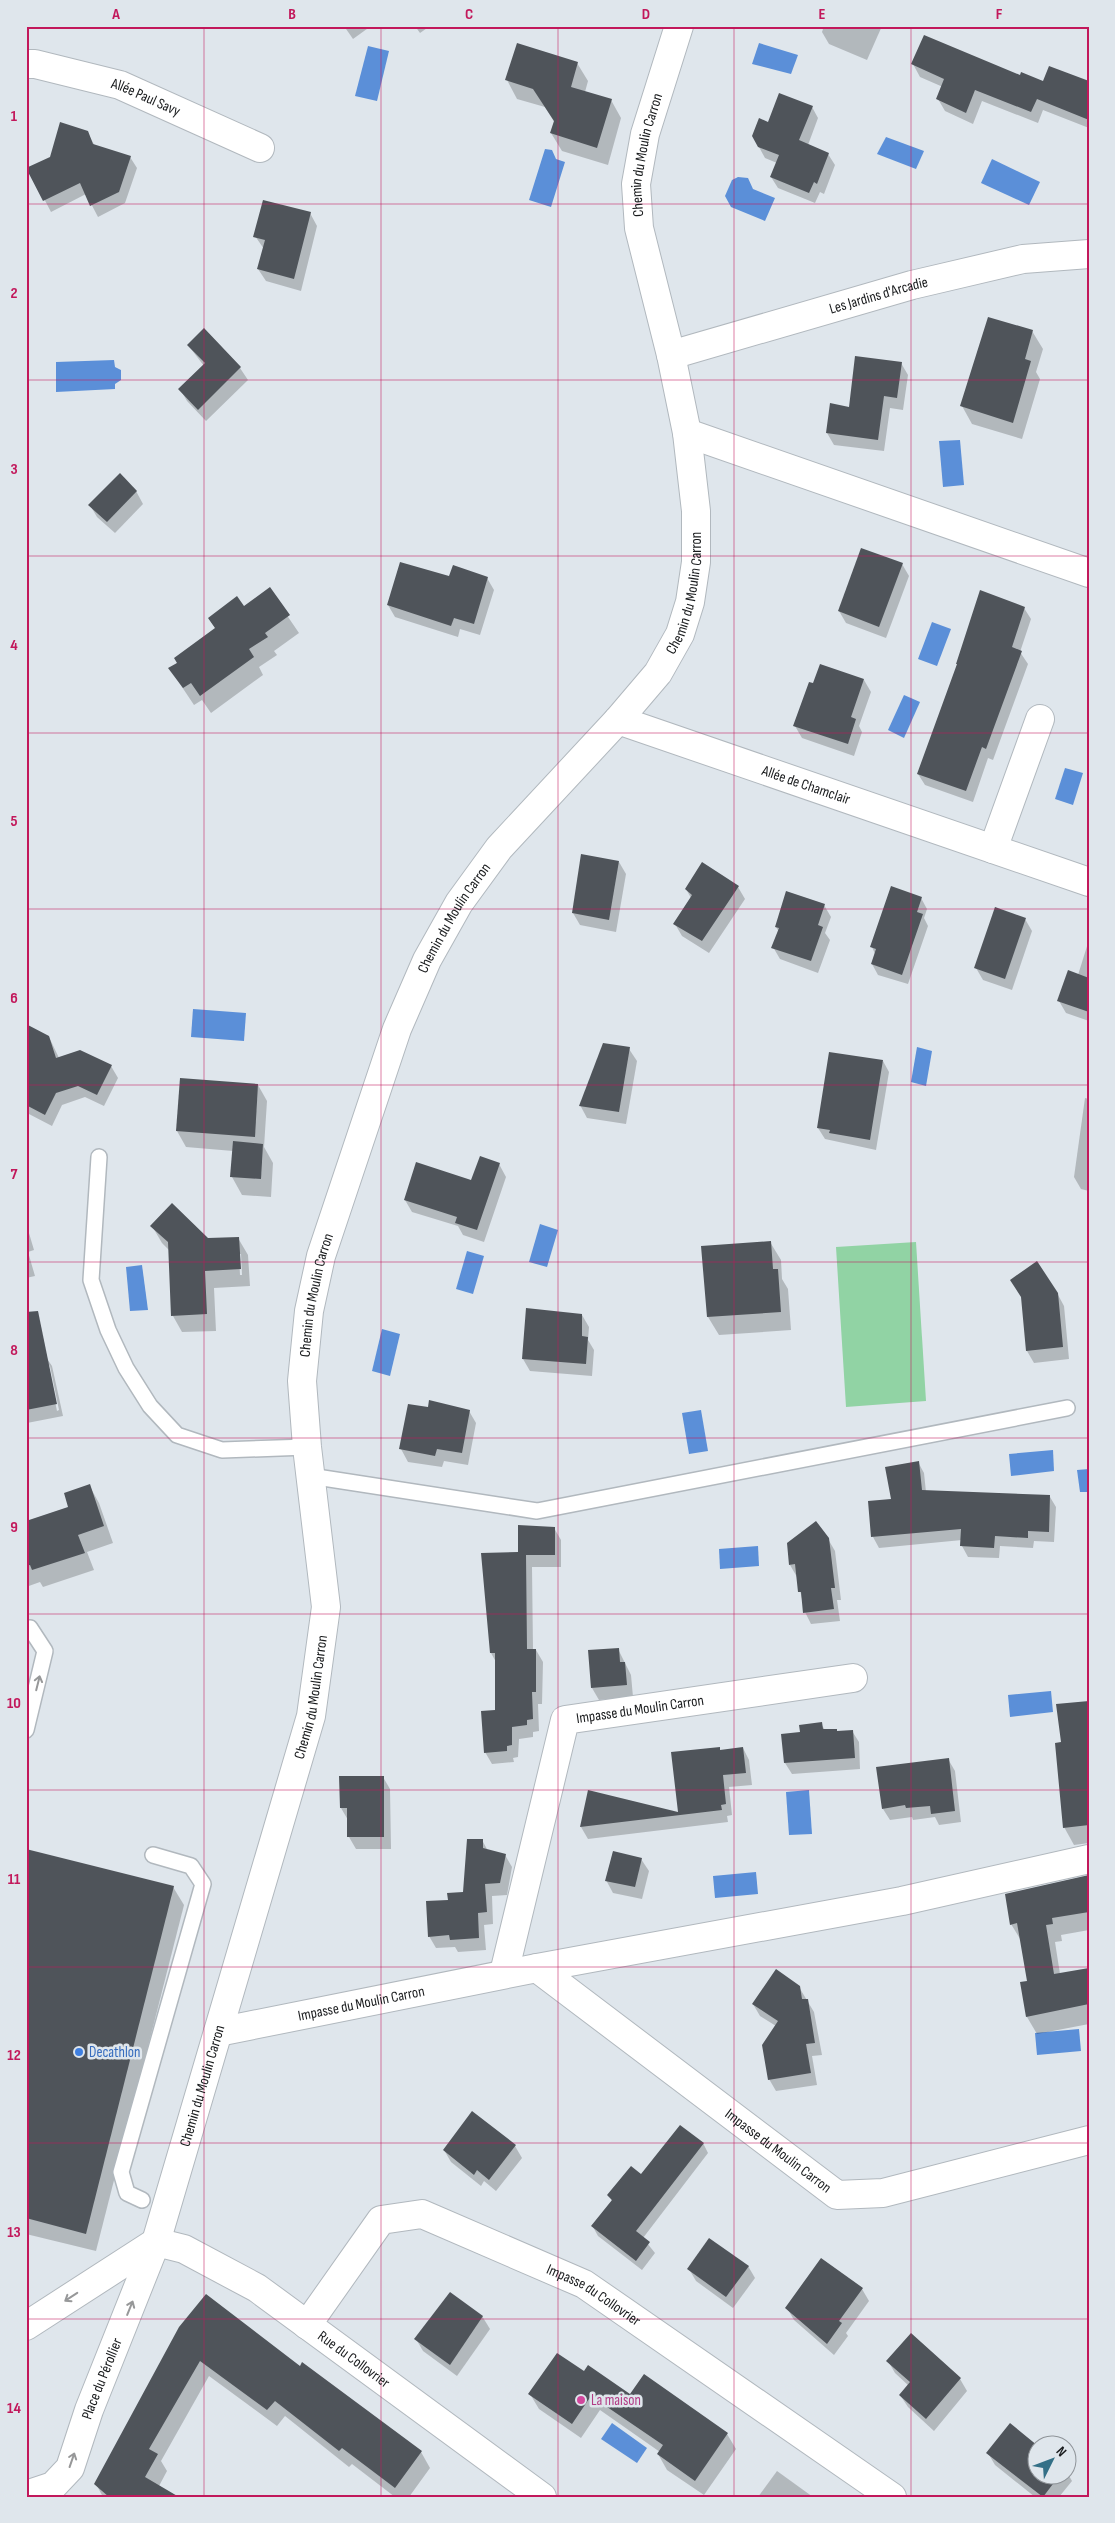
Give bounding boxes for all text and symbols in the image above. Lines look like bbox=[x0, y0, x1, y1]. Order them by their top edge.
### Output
text: A bbox=[111, 5, 120, 24]
text: B bbox=[288, 5, 296, 24]
text: C bbox=[465, 5, 473, 24]
text: D bbox=[642, 5, 650, 24]
text: E bbox=[819, 5, 826, 24]
text: F bbox=[996, 5, 1003, 24]
street label: Allée Paul Savy bbox=[109, 74, 184, 121]
street label: Chemin du Moulin Carron bbox=[627, 91, 667, 217]
text: 1 bbox=[11, 107, 18, 126]
street label: Les Jardins d'Arcadie bbox=[827, 272, 930, 318]
text: 2 bbox=[10, 284, 18, 303]
text: 3 bbox=[10, 460, 18, 479]
street label: Chemin du Moulin Carron bbox=[661, 532, 706, 658]
text: 4 bbox=[10, 636, 18, 655]
street label: Allée de Chamclair bbox=[759, 760, 854, 809]
text: 5 bbox=[10, 812, 18, 831]
street label: Chemin du Moulin Carron bbox=[413, 859, 495, 976]
text: 6 bbox=[10, 989, 18, 1008]
text: 7 bbox=[11, 1165, 18, 1184]
street label: Chemin du Moulin Carron bbox=[295, 1231, 337, 1358]
text: 8 bbox=[10, 1341, 18, 1360]
text: 9 bbox=[10, 1518, 18, 1537]
street label: Chemin du Moulin Carron bbox=[289, 1634, 332, 1761]
one-way arrow bbox=[34, 1675, 43, 1691]
street label: Impasse du Moulin Carron bbox=[575, 1690, 705, 1728]
text: 10 bbox=[7, 1694, 21, 1713]
text: 11 bbox=[8, 1870, 21, 1889]
street label: Impasse du Moulin Carron bbox=[296, 1981, 426, 2025]
street label: Chemin du Moulin Carron bbox=[175, 2023, 229, 2149]
place label: Decathlon bbox=[89, 2043, 140, 2062]
text: 12 bbox=[7, 2046, 21, 2065]
marker: Decathlon bbox=[73, 2046, 85, 2058]
street label: Impasse du Moulin Carron bbox=[721, 2104, 835, 2197]
text: 13 bbox=[7, 2223, 21, 2242]
street label: Impasse du Collovrier bbox=[544, 2259, 645, 2330]
one-way arrow bbox=[65, 2292, 79, 2302]
one-way arrow bbox=[125, 2301, 135, 2316]
street label: Rue du Collovrier bbox=[314, 2326, 394, 2392]
street label: Place du Pérollier bbox=[77, 2335, 127, 2422]
place label: La maison bbox=[591, 2391, 641, 2410]
marker: La maison bbox=[575, 2394, 587, 2406]
text: 14 bbox=[7, 2399, 21, 2418]
north arrow bbox=[1028, 2436, 1078, 2486]
text: N bbox=[1052, 2443, 1070, 2460]
one-way arrow bbox=[68, 2452, 78, 2468]

